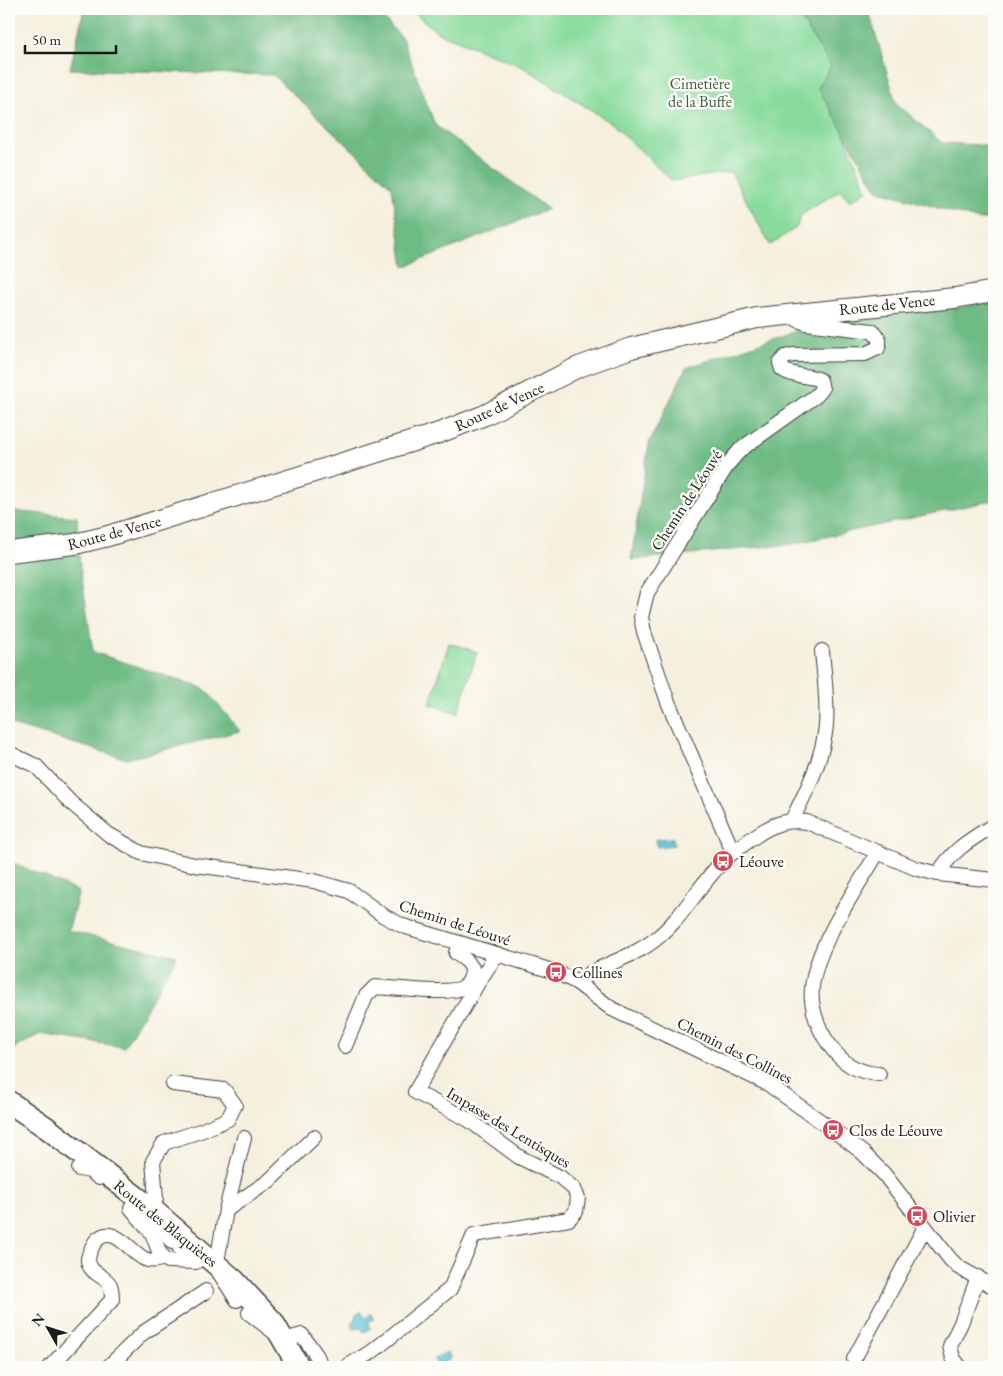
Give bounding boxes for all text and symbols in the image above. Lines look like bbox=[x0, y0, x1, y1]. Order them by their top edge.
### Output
scale bar bbox=[25, 22, 116, 54]
text: 50 m bbox=[32, 30, 61, 49]
park label: Cimetière de la Buffe bbox=[668, 73, 732, 112]
street label: Route de Vence bbox=[838, 289, 936, 320]
street label: Route de Vence bbox=[451, 377, 547, 436]
street label: Chemin de Léouvé bbox=[646, 446, 727, 555]
street label: Route de Vence bbox=[65, 510, 163, 555]
bus stop icon: Léouve bbox=[711, 849, 735, 873]
place label: Léouve bbox=[739, 851, 784, 872]
street label: Chemin de Léouvé bbox=[396, 895, 513, 950]
bus stop icon: Collines bbox=[544, 960, 568, 984]
place label: Collines bbox=[572, 962, 623, 983]
street label: Chemin des Collines bbox=[673, 1012, 796, 1089]
street label: Impasse des Lentisques bbox=[443, 1082, 575, 1173]
bus stop icon: Clos de Léouve bbox=[821, 1118, 845, 1142]
place label: Clos de Léouve bbox=[849, 1120, 943, 1141]
street label: Route des Blaquières bbox=[109, 1175, 222, 1272]
bus stop icon: Olivier bbox=[905, 1204, 929, 1228]
place label: Olivier bbox=[933, 1206, 976, 1227]
north arrow bbox=[22, 1304, 72, 1354]
text: N bbox=[27, 1309, 49, 1330]

